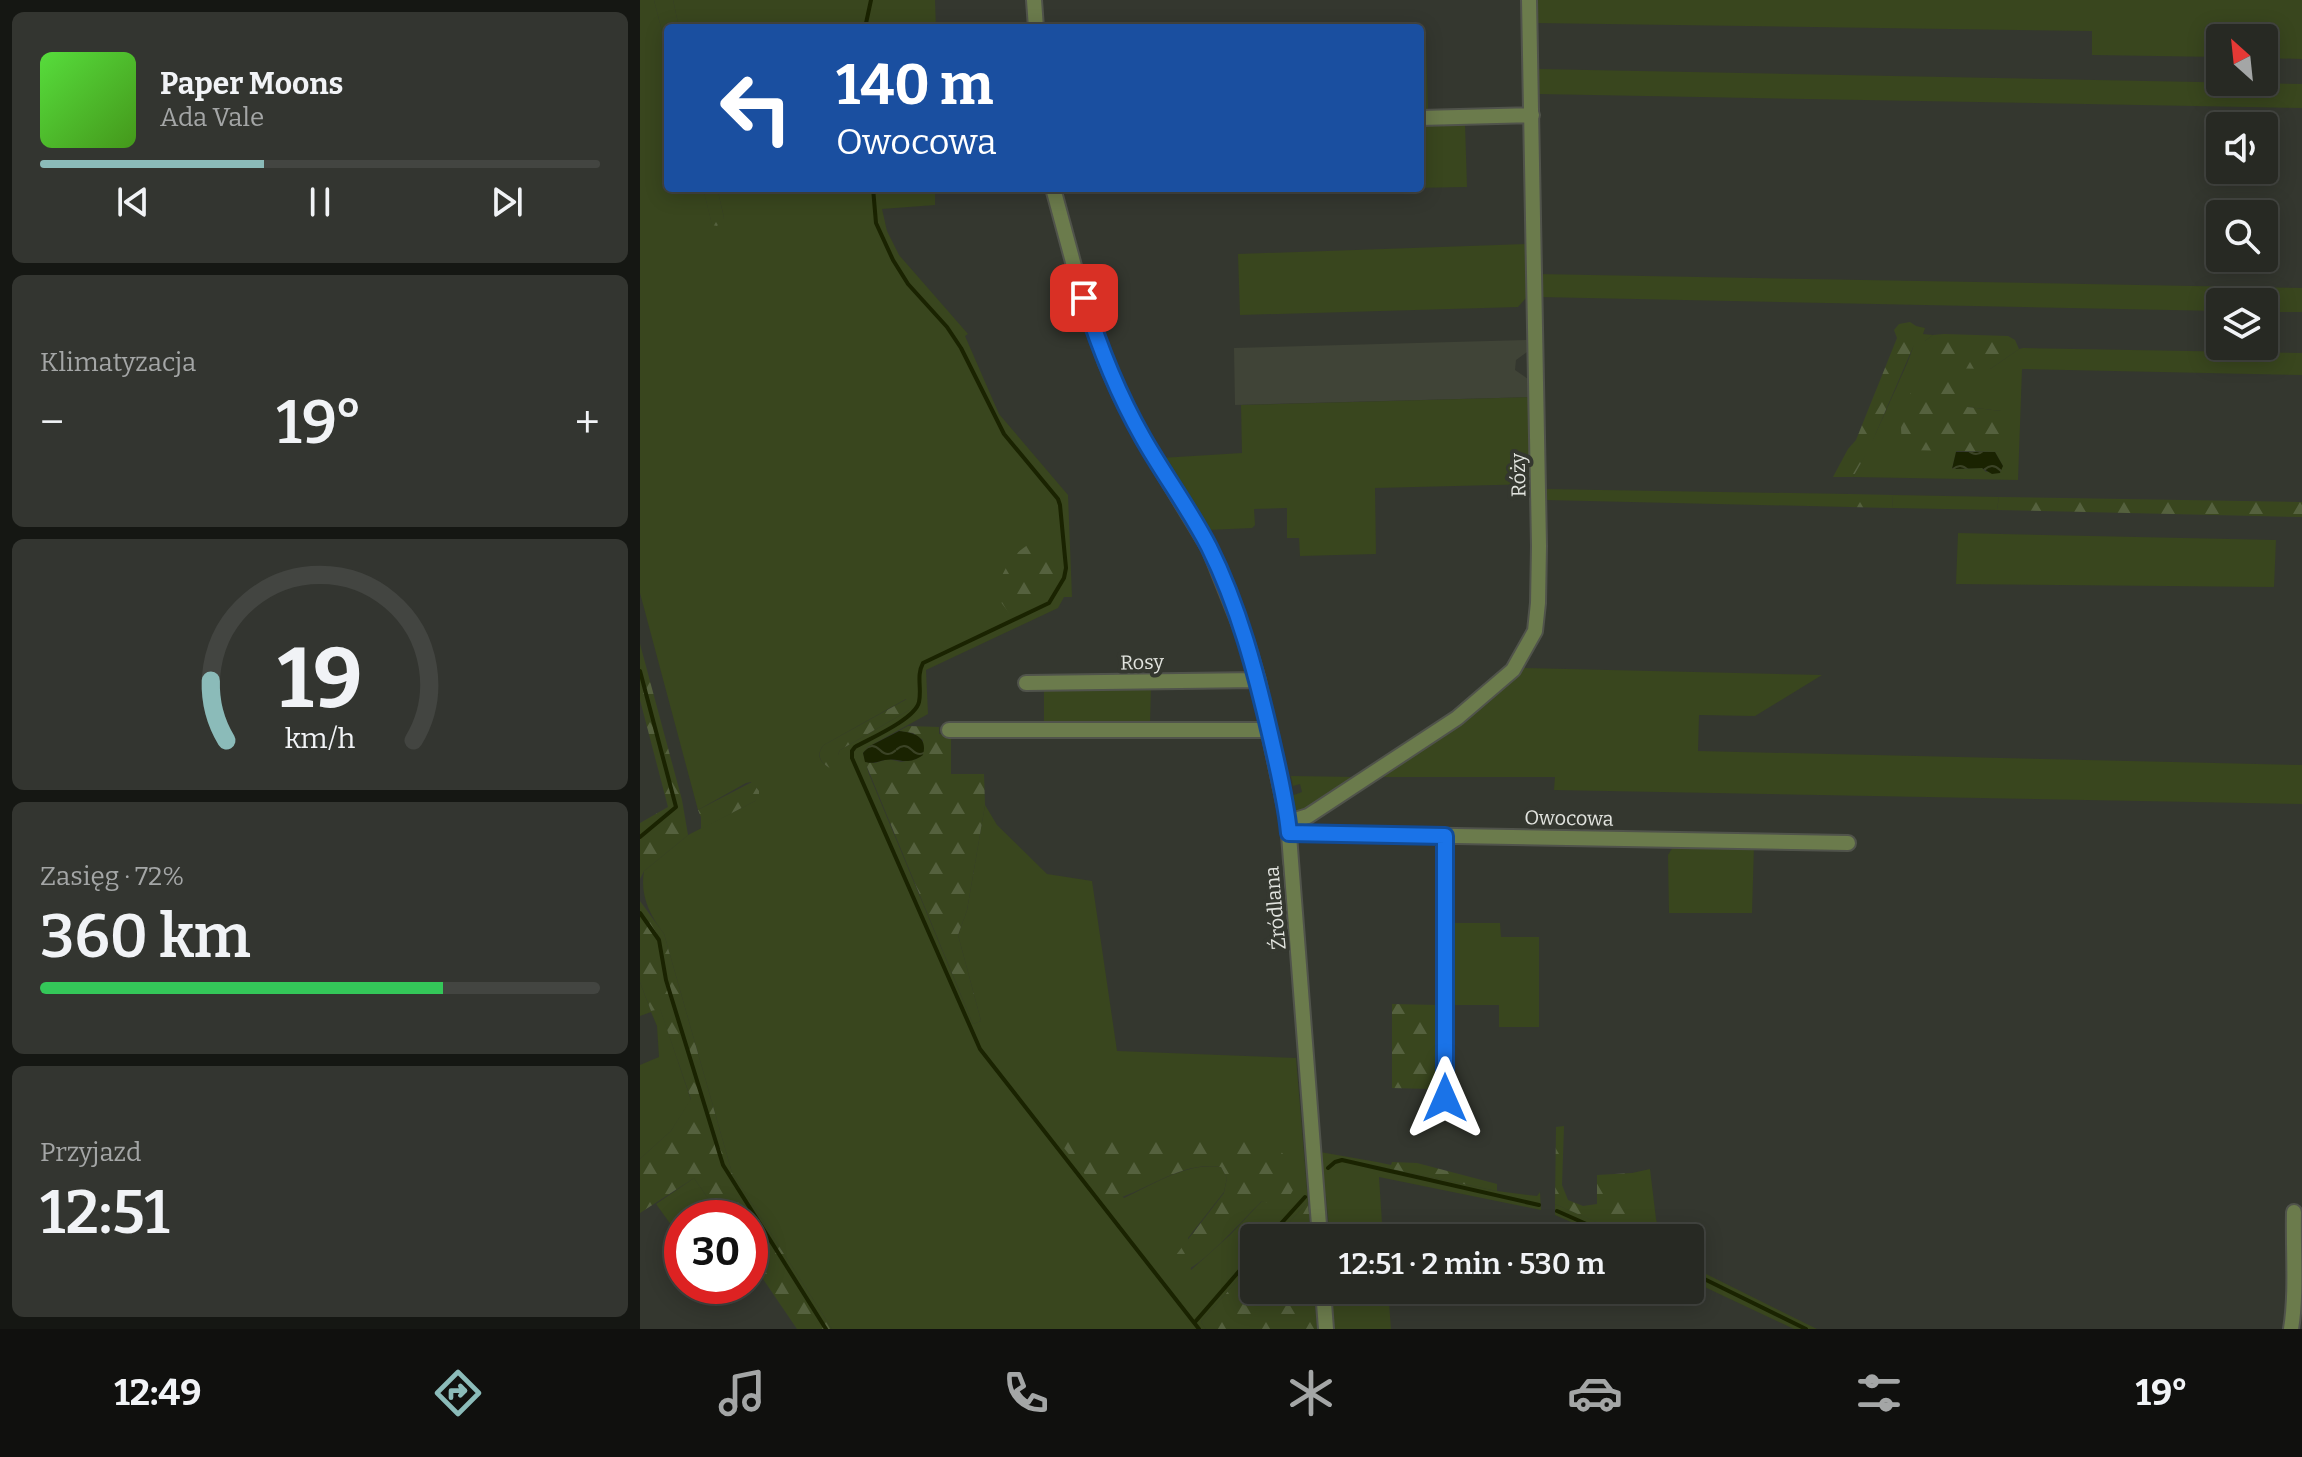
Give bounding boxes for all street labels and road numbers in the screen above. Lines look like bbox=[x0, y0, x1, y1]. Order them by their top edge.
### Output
street label: Róży bbox=[1506, 452, 1530, 497]
street label: Rosy bbox=[1120, 650, 1165, 674]
street label: Owocowa bbox=[1524, 805, 1614, 831]
street label: Źródlana bbox=[1259, 865, 1291, 951]

